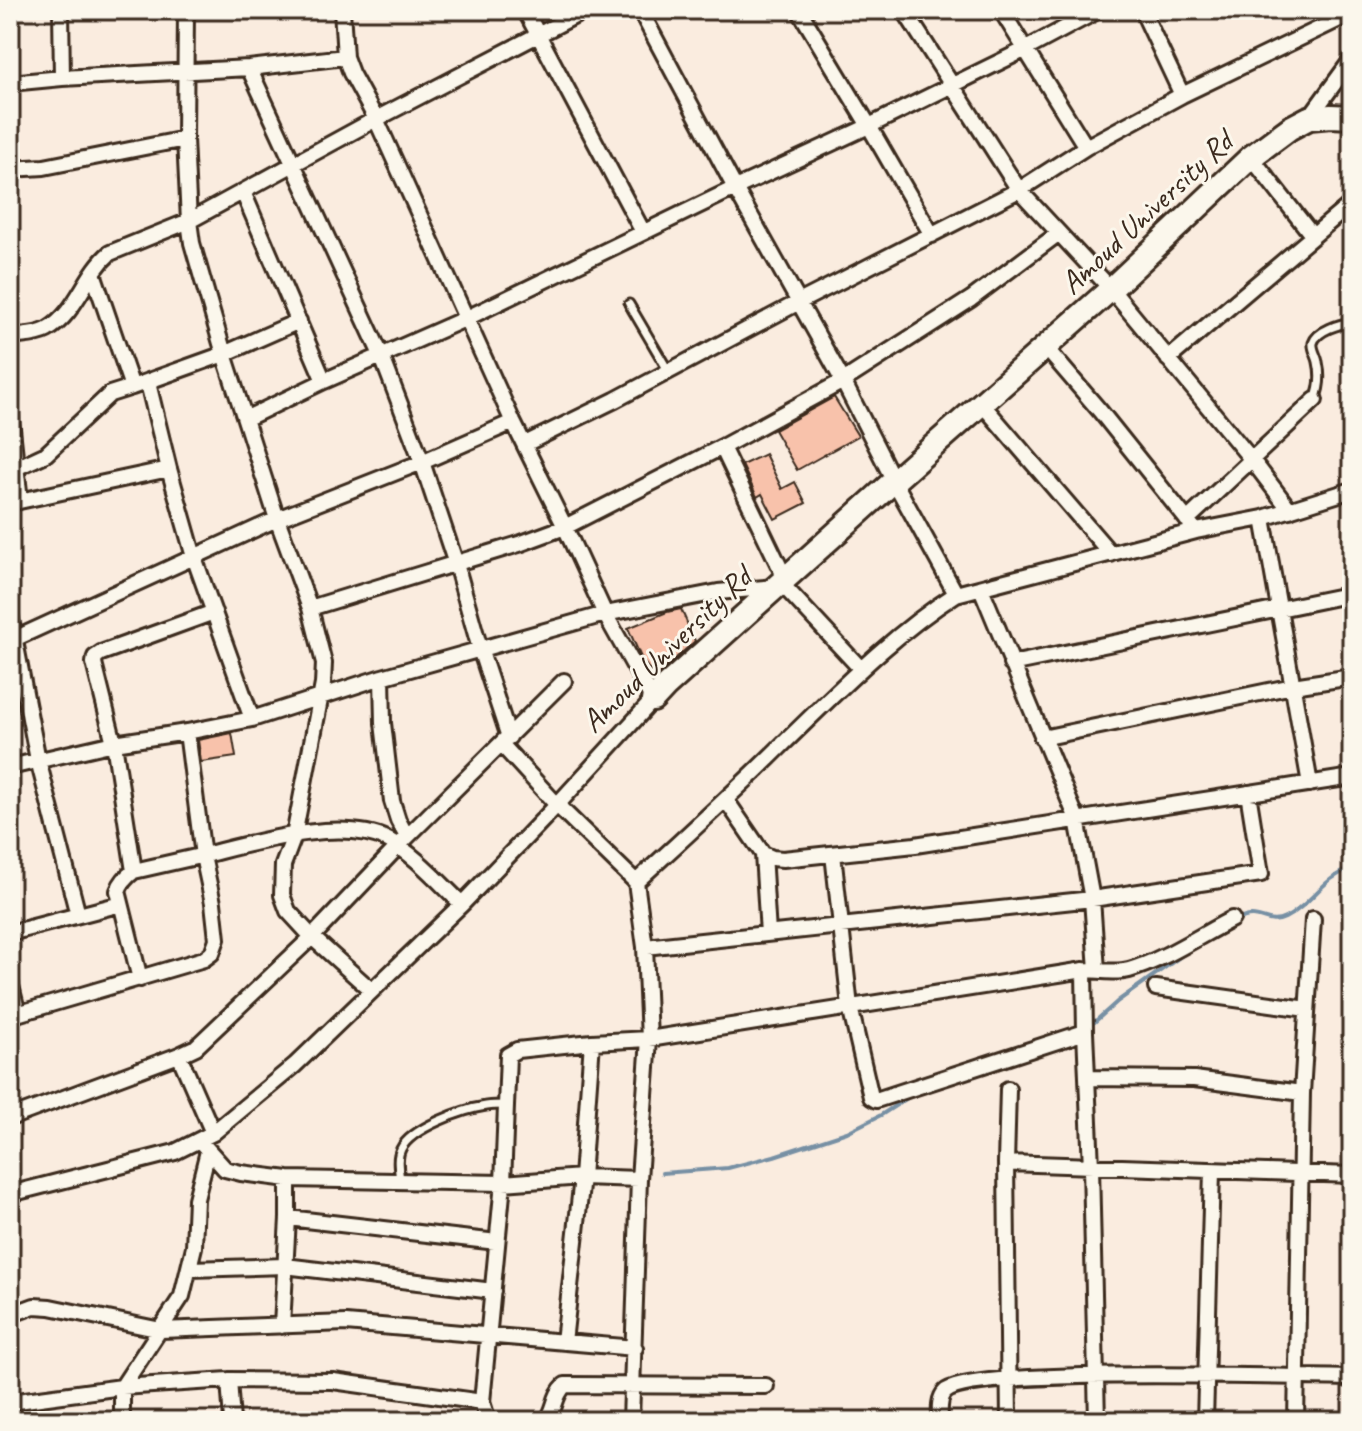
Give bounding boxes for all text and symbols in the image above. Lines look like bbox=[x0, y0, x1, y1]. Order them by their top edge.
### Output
street label: Amoud University Rd bbox=[1051, 119, 1245, 303]
street label: Amoud University Rd bbox=[572, 554, 764, 741]

